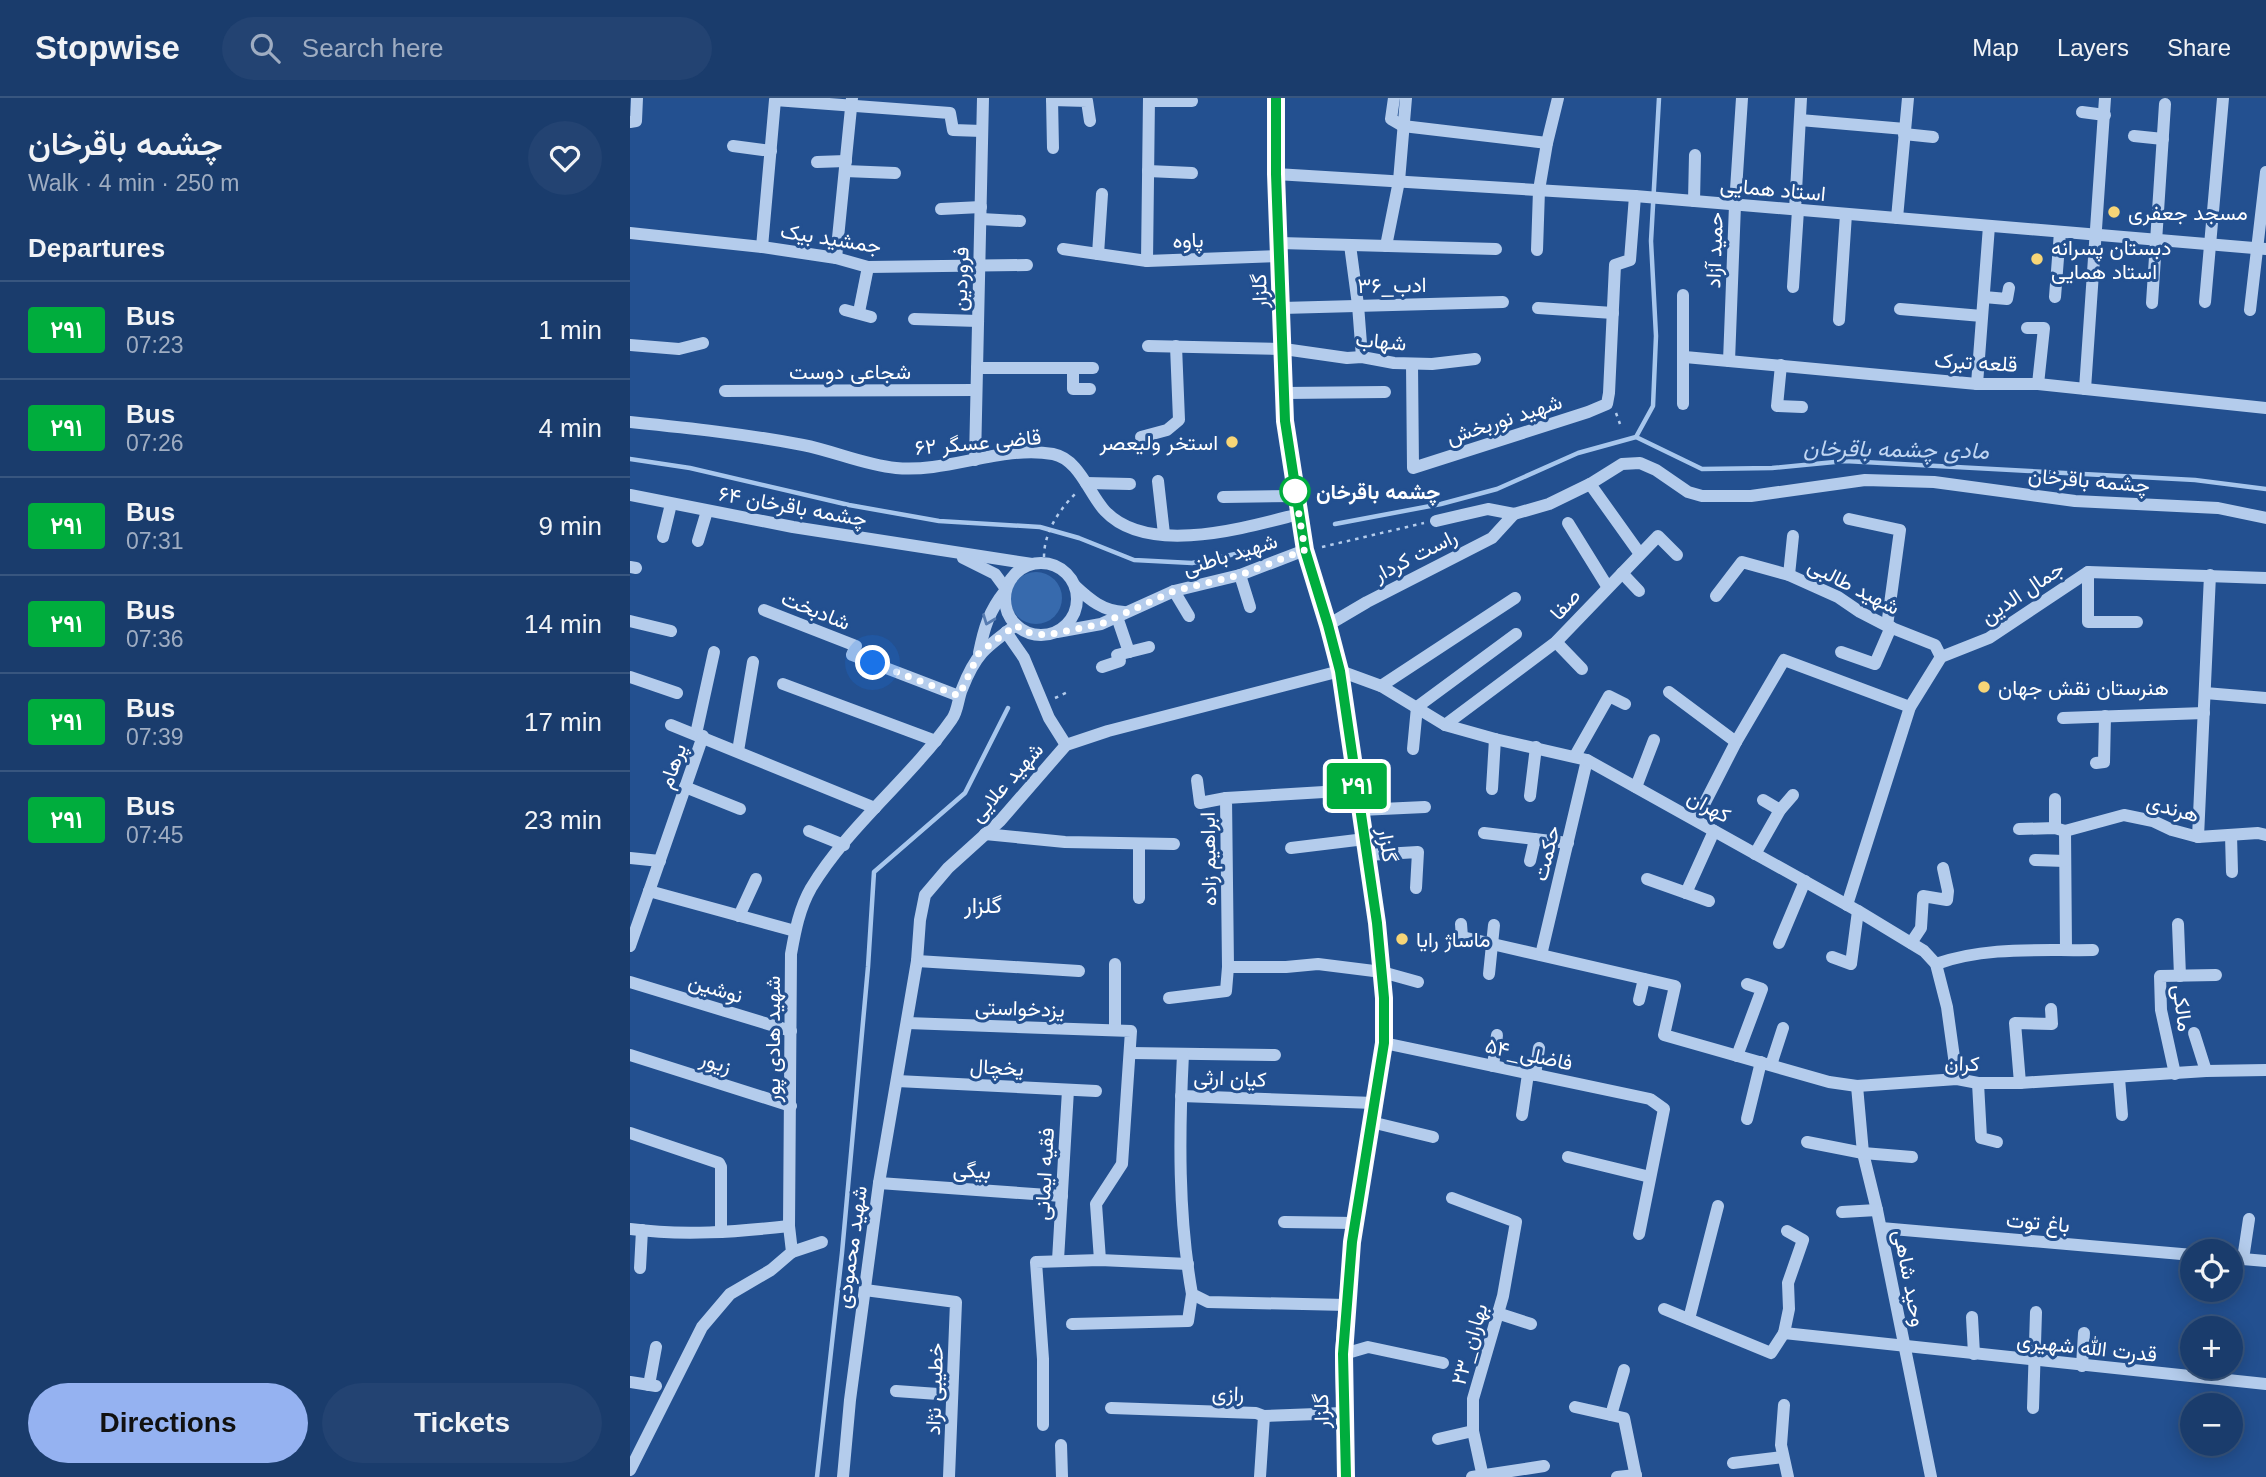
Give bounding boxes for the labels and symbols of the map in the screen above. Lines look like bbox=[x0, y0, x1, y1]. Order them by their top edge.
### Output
street label: استاد همایی bbox=[1719, 173, 1827, 206]
place label: مسجد جعفری bbox=[2128, 201, 2248, 226]
marker: مسجد جعفری bbox=[2106, 204, 2122, 220]
street label: حمید آزاد bbox=[1701, 211, 1729, 289]
street label: جمشید بیک bbox=[779, 219, 883, 258]
street label: پاوه bbox=[1172, 228, 1204, 255]
place label: دبستان پسرانه استاد همایی bbox=[2051, 236, 2171, 284]
street label: فروردین bbox=[947, 246, 975, 312]
marker: دبستان پسرانه استاد همایی bbox=[2029, 251, 2045, 267]
street label: گلزار bbox=[1247, 273, 1273, 310]
street label: ۳۶_ادب bbox=[1357, 273, 1427, 298]
street label: شهاب bbox=[1354, 327, 1407, 357]
street label: قلعه تبرک bbox=[1934, 348, 2018, 378]
street label: شجاعی دوست bbox=[789, 360, 911, 385]
street label: شهید نوربخش bbox=[1443, 390, 1565, 450]
street label: قاضی عسگر ۶۲ bbox=[914, 425, 1042, 461]
place label: استخر ولیعصر bbox=[1099, 431, 1218, 456]
marker: استخر ولیعصر bbox=[1224, 434, 1240, 450]
water label: مادی چشمه باقرخان bbox=[1803, 434, 1990, 467]
street label: چشمه باقرخان bbox=[2027, 463, 2151, 500]
marker: چشمه باقرخان bbox=[1280, 476, 1310, 506]
place label: چشمه باقرخان bbox=[1316, 480, 1440, 506]
street label: چشمه باقرخان ۶۴ bbox=[717, 482, 869, 533]
street label: راست کردار bbox=[1369, 524, 1461, 588]
street label: شهید باطنی bbox=[1180, 529, 1281, 581]
street label: شهید طالبی bbox=[1803, 553, 1904, 621]
street label: جمال الدین bbox=[1976, 556, 2069, 629]
street label: صفا bbox=[1545, 584, 1585, 624]
street label: شادبخت bbox=[778, 586, 854, 635]
one-way arrow bbox=[982, 614, 996, 626]
your location bbox=[855, 645, 890, 680]
place label: هنرستان نقش جهان bbox=[1998, 676, 2169, 701]
marker: هنرستان نقش جهان bbox=[1976, 679, 1992, 695]
street label: شهید علایی bbox=[965, 738, 1049, 828]
street label: پرهام bbox=[654, 740, 693, 793]
line badge: ۲۹۱ bbox=[1317, 763, 1397, 809]
street label: کهران bbox=[1683, 785, 1734, 829]
street label: هرندی bbox=[2144, 790, 2202, 828]
street label: ابراهیم زاده bbox=[1196, 812, 1223, 906]
street label: حکمت bbox=[1528, 823, 1564, 883]
street label: گلزار bbox=[1372, 825, 1402, 864]
district label: گلزار bbox=[963, 892, 1002, 920]
place label: ماساژ رایا bbox=[1416, 928, 1490, 953]
marker: ماساژ رایا bbox=[1394, 931, 1410, 947]
street label: نوشین bbox=[686, 969, 746, 1009]
street label: شهید هادی پور bbox=[761, 976, 787, 1103]
street label: مالکی bbox=[2168, 983, 2197, 1033]
street label: یزدخواستی bbox=[975, 995, 1065, 1023]
street label: ۵۴_فاضلی bbox=[1483, 1033, 1575, 1075]
street label: زیور bbox=[696, 1046, 734, 1080]
street label: کران bbox=[1944, 1051, 1980, 1077]
street label: یخچال bbox=[969, 1054, 1025, 1083]
street label: کیان ارثی bbox=[1193, 1065, 1267, 1093]
street label: فقیه ایمانی bbox=[1030, 1127, 1059, 1221]
street label: بیگی bbox=[952, 1157, 992, 1184]
street label: شهید محمودی bbox=[831, 1184, 873, 1310]
street label: باغ توت bbox=[2005, 1208, 2071, 1239]
street label: وحید شاهی bbox=[1887, 1228, 1931, 1329]
street label: ۲۳_بهاران bbox=[1446, 1301, 1493, 1388]
street label: قدرت الله شهیری bbox=[2015, 1327, 2158, 1368]
street label: خطیبی نژاد bbox=[921, 1342, 949, 1436]
street label: رازی bbox=[1211, 1381, 1245, 1407]
street label: گلزار bbox=[1309, 1393, 1335, 1430]

